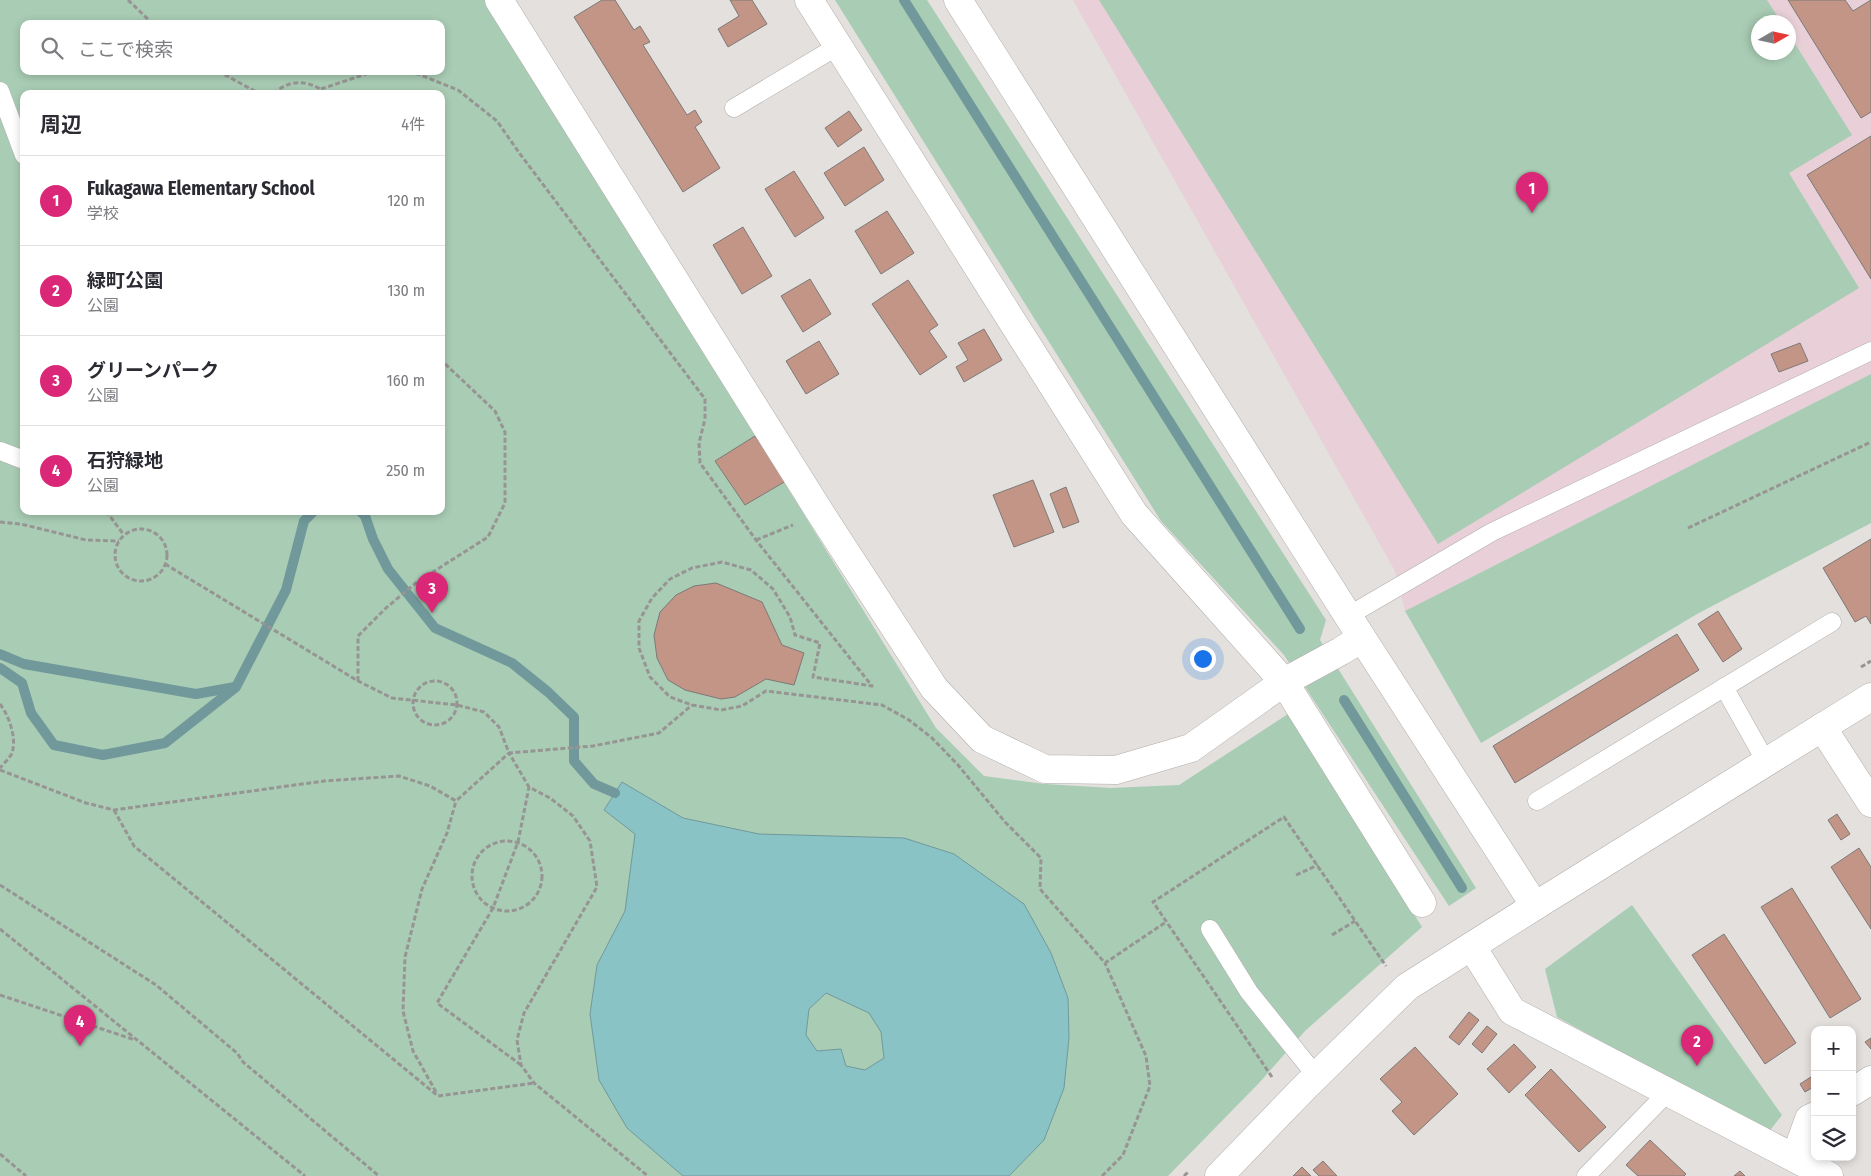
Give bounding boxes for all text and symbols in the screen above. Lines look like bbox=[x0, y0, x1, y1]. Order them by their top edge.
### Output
north arrow bbox=[1751, 15, 1796, 60]
search box bbox=[20, 20, 445, 75]
icon: search bbox=[38, 34, 66, 62]
text: ここで検索 bbox=[78, 38, 173, 61]
text: 周辺 bbox=[40, 112, 82, 138]
text: 4件 bbox=[401, 115, 425, 134]
pin: 1 bbox=[1516, 172, 1548, 213]
text: Fukagawa Elementary School bbox=[87, 177, 315, 200]
text: 1 bbox=[53, 191, 59, 210]
text: 120 m bbox=[387, 191, 425, 210]
text: 学校 bbox=[87, 204, 119, 223]
text: 緑町公園 bbox=[87, 269, 163, 292]
text: 2 bbox=[52, 281, 60, 300]
text: 130 m bbox=[387, 281, 425, 300]
text: 公園 bbox=[87, 296, 119, 315]
text: グリーンパーク bbox=[87, 359, 219, 382]
text: 3 bbox=[52, 371, 60, 390]
text: 160 m bbox=[386, 371, 425, 390]
text: 公園 bbox=[87, 386, 119, 405]
text: 石狩緑地 bbox=[87, 449, 163, 472]
text: 4 bbox=[52, 461, 60, 480]
text: 250 m bbox=[386, 461, 425, 480]
text: 公園 bbox=[87, 476, 119, 495]
pin: 3 bbox=[416, 572, 448, 613]
your location bbox=[1190, 646, 1216, 672]
pin: 4 bbox=[64, 1005, 96, 1046]
pin: 2 bbox=[1681, 1025, 1713, 1066]
map controls bbox=[1811, 1026, 1856, 1161]
button: + bbox=[1811, 1026, 1856, 1071]
button: − bbox=[1811, 1071, 1856, 1116]
button: layers bbox=[1811, 1116, 1856, 1161]

